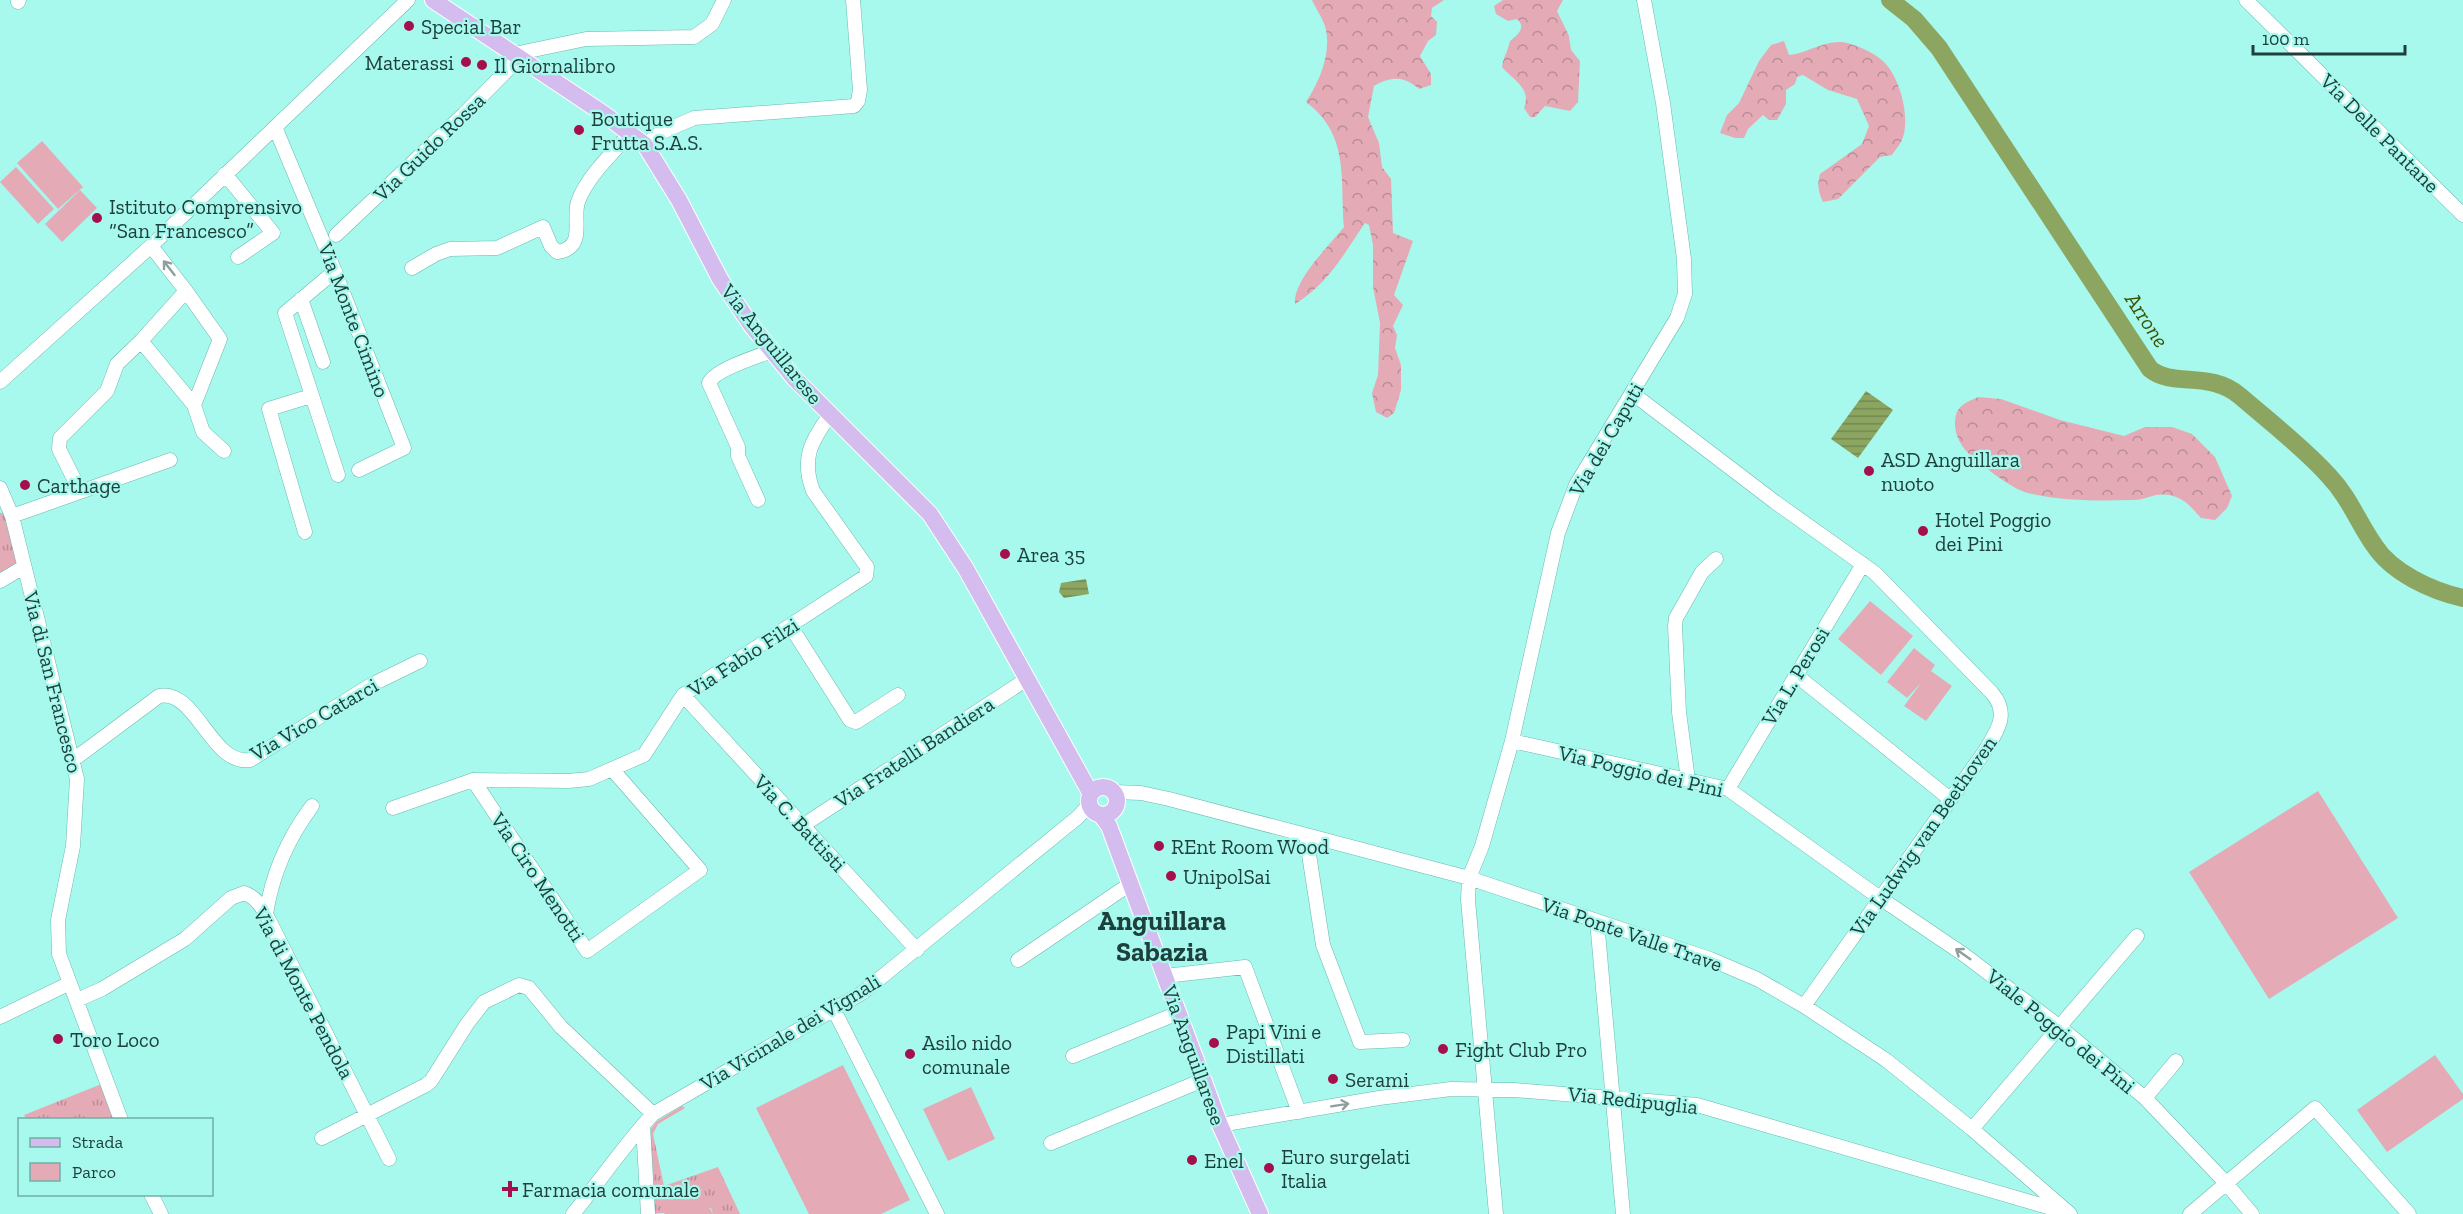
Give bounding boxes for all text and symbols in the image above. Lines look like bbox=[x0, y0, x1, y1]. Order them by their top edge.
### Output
place label: Special Bar bbox=[421, 14, 521, 39]
scale bar bbox=[2253, 18, 2404, 56]
marker: Special Bar bbox=[402, 19, 416, 33]
text: 100 m bbox=[2262, 28, 2310, 50]
place label: Materassi bbox=[365, 50, 454, 75]
place label: Il Giornalibro bbox=[494, 53, 616, 78]
marker: Materassi bbox=[459, 55, 473, 69]
marker: Il Giornalibro bbox=[475, 58, 489, 72]
street label: Via Delle Pantane bbox=[2314, 67, 2445, 198]
street label: Via Guido Rossa bbox=[367, 88, 490, 207]
place label: Boutique Frutta S.A.S. bbox=[591, 106, 703, 155]
marker: Boutique Frutta S.A.S. bbox=[572, 123, 586, 137]
place label: Istituto Comprensivo “San Francesco” bbox=[109, 194, 302, 243]
marker: Istituto Comprensivo “San Francesco” bbox=[90, 211, 104, 225]
street label: Via Monte Cimino bbox=[313, 238, 395, 401]
one-way arrow bbox=[162, 261, 175, 277]
street label: Via Anguillarese bbox=[715, 278, 828, 409]
water label: Arrone bbox=[2119, 286, 2175, 353]
street label: Via dei Caputi bbox=[1563, 378, 1649, 501]
place label: ASD Anguillara nuoto bbox=[1881, 447, 2020, 496]
marker: ASD Anguillara nuoto bbox=[1862, 464, 1876, 478]
place label: Carthage bbox=[37, 473, 121, 498]
marker: Carthage bbox=[18, 478, 32, 492]
place label: Hotel Poggio dei Pini bbox=[1935, 507, 2051, 556]
marker: Hotel Poggio dei Pini bbox=[1916, 524, 1930, 538]
place label: Area 35 bbox=[1017, 542, 1085, 567]
marker: Area 35 bbox=[998, 547, 1012, 561]
street label: Via di San Francesco bbox=[18, 588, 88, 775]
street label: Via Fabio Filzi bbox=[682, 612, 803, 703]
street label: Via L. Perosi bbox=[1755, 622, 1834, 731]
street label: Via Vico Catarci bbox=[245, 672, 383, 766]
street label: Via Fratelli Bandiera bbox=[829, 691, 998, 813]
street label: Via Ludwig van Beethoven bbox=[1844, 731, 2002, 942]
street label: Via Poggio dei Pini bbox=[1555, 740, 1726, 802]
street label: Via C. Battisti bbox=[748, 768, 851, 877]
street label: Via Ciro Menotti bbox=[485, 807, 590, 946]
place label: REnt Room Wood bbox=[1171, 834, 1330, 859]
marker: REnt Room Wood bbox=[1152, 839, 1166, 853]
place label: UnipolSai bbox=[1183, 864, 1271, 889]
marker: UnipolSai bbox=[1164, 869, 1178, 883]
street label: Via Ponte Valle Trave bbox=[1537, 891, 1726, 977]
street label: Via di Monte Pendola bbox=[248, 902, 360, 1083]
district label: Anguillara Sabazia bbox=[1098, 905, 1227, 968]
one-way arrow bbox=[1955, 948, 1971, 960]
street label: Viale Poggio dei Pini bbox=[1981, 963, 2141, 1099]
street label: Via Vicinale dei Vignali bbox=[694, 968, 885, 1096]
street label: Via Anguillarese bbox=[1157, 981, 1231, 1129]
place label: Papi Vini e Distillati bbox=[1226, 1019, 1321, 1068]
place label: Toro Loco bbox=[70, 1027, 160, 1052]
place label: Asilo nido comunale bbox=[922, 1030, 1012, 1079]
marker: Toro Loco bbox=[51, 1032, 65, 1046]
marker: Papi Vini e Distillati bbox=[1207, 1036, 1221, 1050]
place label: Fight Club Pro bbox=[1455, 1037, 1587, 1062]
marker: Fight Club Pro bbox=[1436, 1042, 1450, 1056]
marker: Asilo nido comunale bbox=[903, 1047, 917, 1061]
place label: Serami bbox=[1345, 1067, 1409, 1092]
marker: Serami bbox=[1326, 1072, 1340, 1086]
street label: Via Redipuglia bbox=[1566, 1081, 1699, 1119]
one-way arrow bbox=[1329, 1099, 1349, 1110]
legend bbox=[18, 1118, 213, 1196]
text: Strada bbox=[72, 1131, 123, 1153]
place label: Euro surgelati Italia bbox=[1281, 1144, 1410, 1193]
place label: Enel bbox=[1204, 1148, 1244, 1173]
marker: Enel bbox=[1185, 1153, 1199, 1167]
text: Parco bbox=[72, 1161, 116, 1183]
marker: Euro surgelati Italia bbox=[1262, 1161, 1276, 1175]
place label: Farmacia comunale bbox=[522, 1177, 699, 1202]
marker: Farmacia comunale bbox=[503, 1182, 517, 1196]

